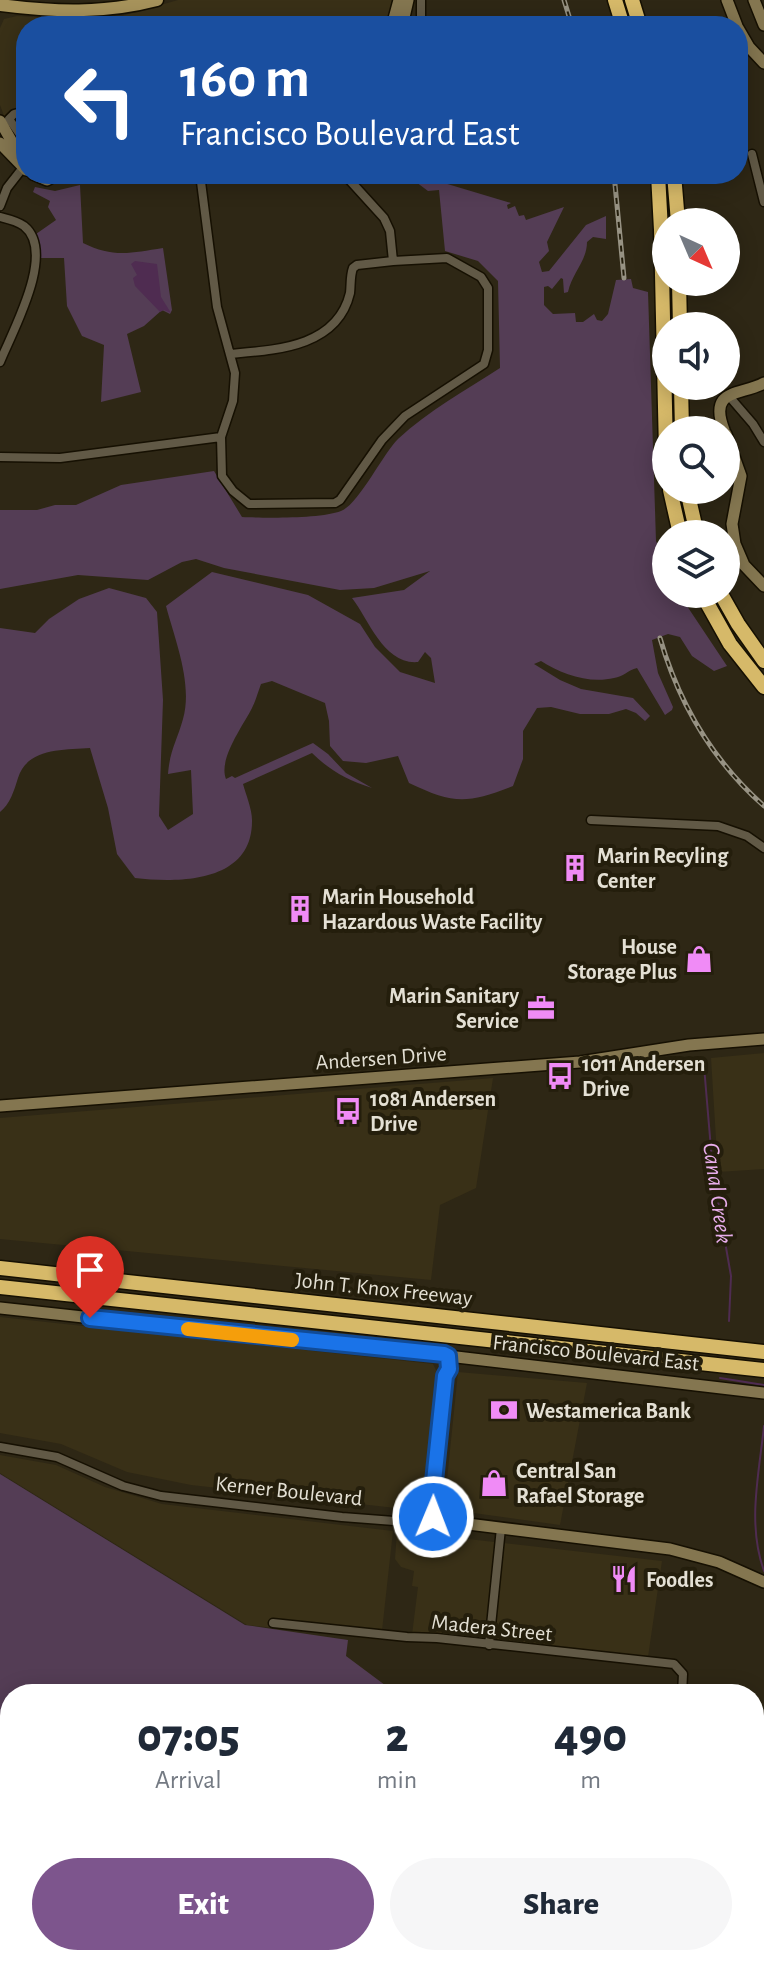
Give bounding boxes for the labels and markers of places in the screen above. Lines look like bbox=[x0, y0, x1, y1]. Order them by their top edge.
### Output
place label: Marin Recyling Center bbox=[597, 845, 729, 892]
building icon: Marin Recyling Center bbox=[560, 853, 590, 883]
place label: Marin Household Hazardous Waste Facility bbox=[322, 886, 543, 934]
building icon: Marin Household Hazardous Waste Facility bbox=[285, 894, 315, 924]
place label: House Storage Plus bbox=[568, 936, 677, 983]
shop icon: House Storage Plus bbox=[684, 944, 714, 974]
place label: Marin Sanitary Service bbox=[389, 985, 519, 1032]
office icon: Marin Sanitary Service bbox=[526, 993, 556, 1023]
place label: 1011 Andersen Drive bbox=[582, 1053, 705, 1100]
bus stop icon: 1011 Andersen Drive bbox=[545, 1061, 575, 1091]
place label: 1081 Andersen Drive bbox=[370, 1088, 496, 1135]
bus stop icon: 1081 Andersen Drive bbox=[333, 1096, 363, 1126]
pin bbox=[56, 1236, 124, 1318]
bank icon: Westamerica Bank bbox=[489, 1395, 519, 1425]
place label: Westamerica Bank bbox=[526, 1400, 691, 1422]
place label: Central San Rafael Storage bbox=[516, 1460, 644, 1507]
shop icon: Central San Rafael Storage bbox=[479, 1468, 509, 1498]
restaurant icon: Foodles bbox=[609, 1564, 639, 1594]
place label: Foodles bbox=[646, 1569, 713, 1591]

